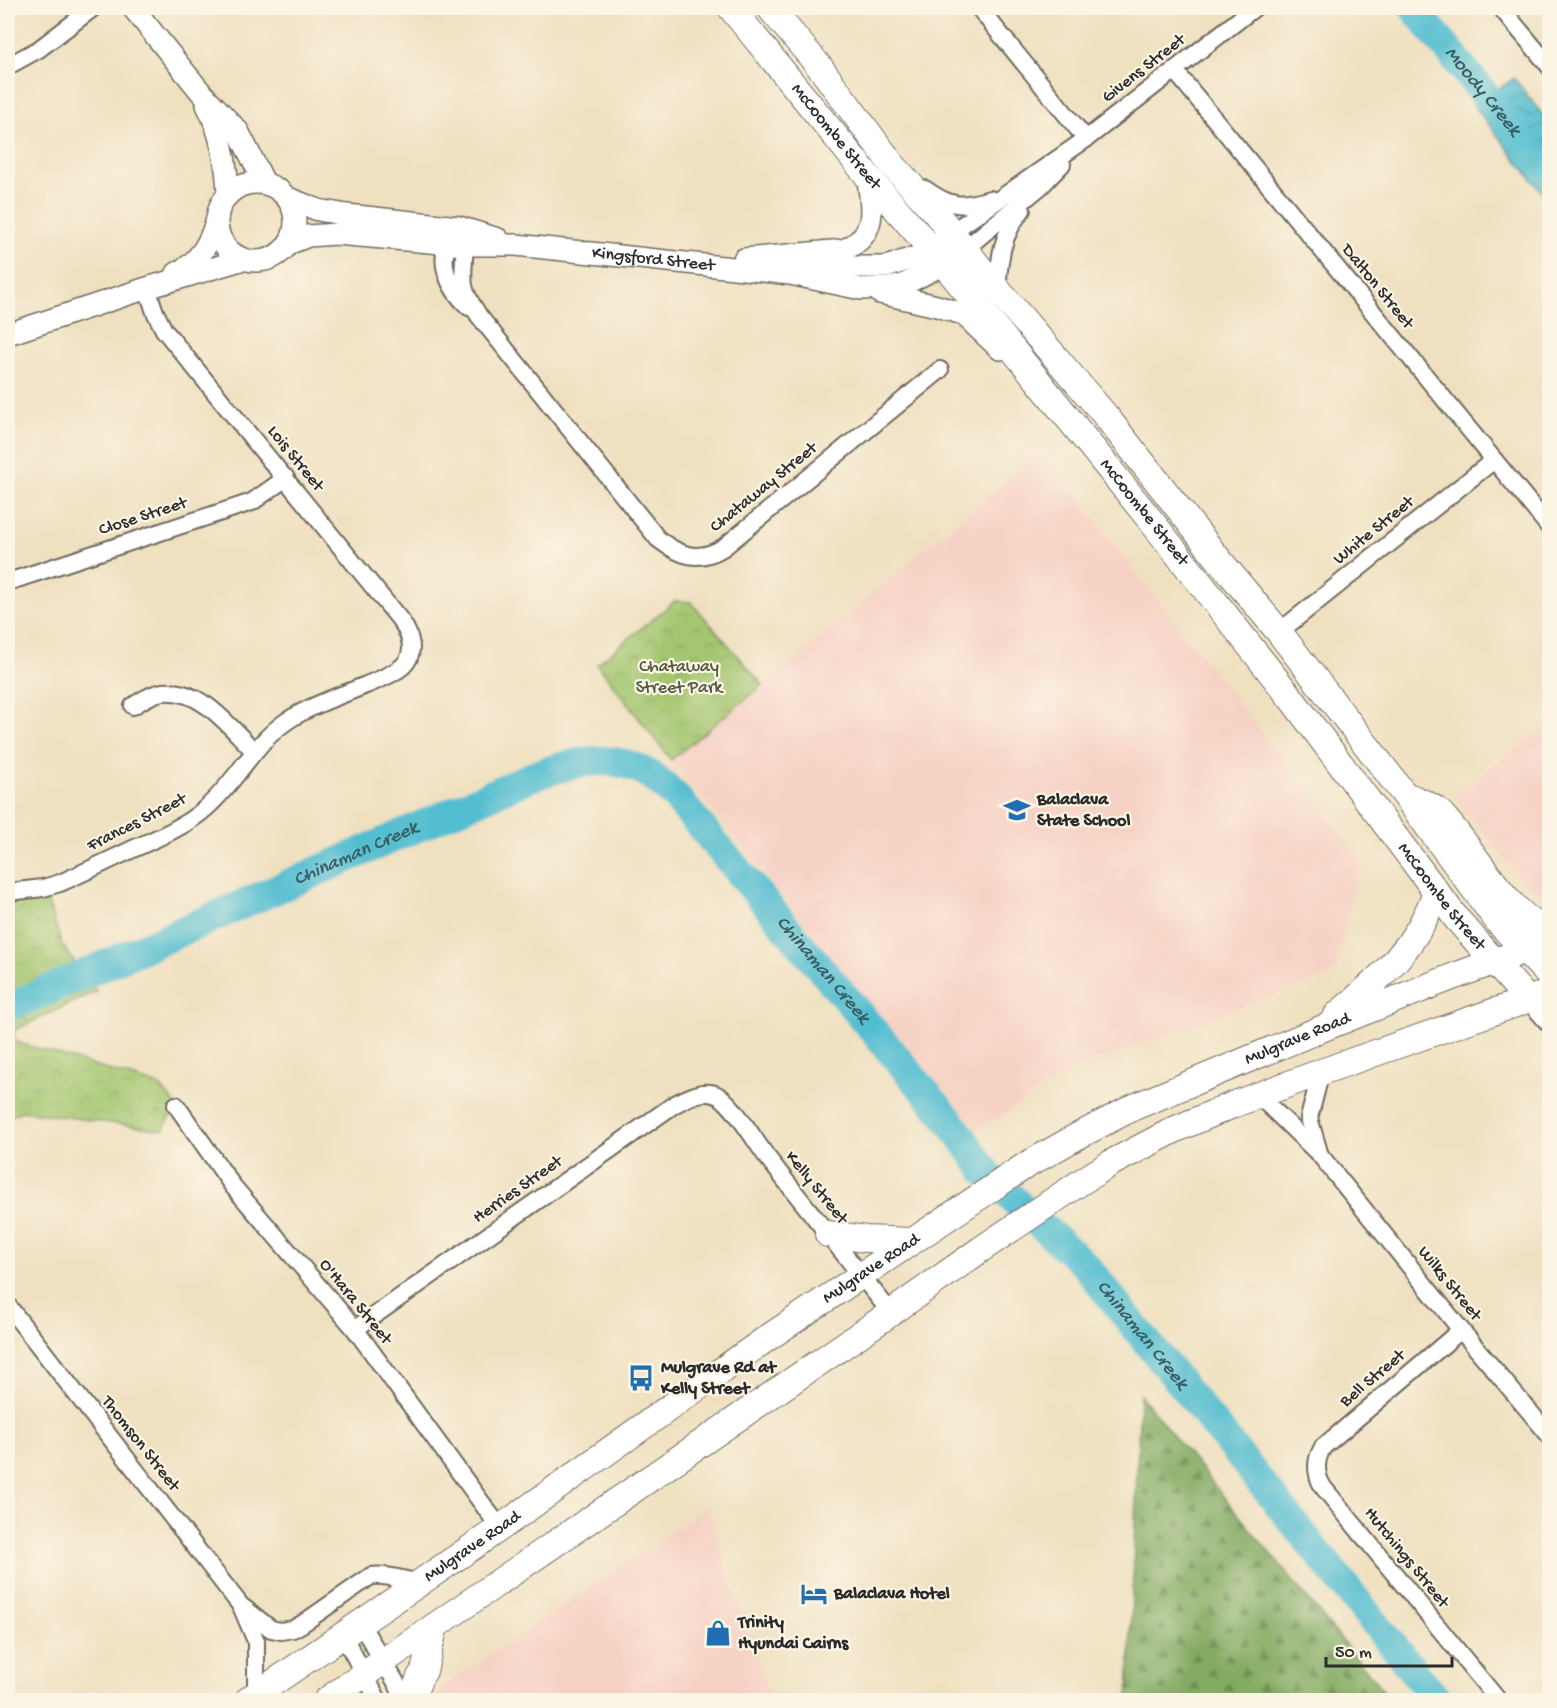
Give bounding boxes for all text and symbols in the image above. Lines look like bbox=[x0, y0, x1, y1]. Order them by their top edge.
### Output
street label: Givens Street bbox=[1098, 29, 1191, 108]
water label: Moody Creek bbox=[1439, 42, 1527, 143]
street label: McCoombe Street bbox=[786, 79, 887, 195]
street label: Dalton Street bbox=[1336, 240, 1419, 335]
street label: Kingsford Street bbox=[591, 243, 717, 277]
street label: Lois Street bbox=[262, 422, 329, 497]
street label: Chataway Street bbox=[706, 437, 823, 538]
street label: McCoombe Street bbox=[1095, 455, 1194, 571]
street label: White Street bbox=[1329, 491, 1420, 570]
street label: Close Street bbox=[96, 492, 191, 541]
park label: Chataway Street Park bbox=[636, 657, 724, 699]
street label: Frances Street bbox=[83, 788, 192, 857]
place label: Balaclava State School bbox=[1036, 790, 1130, 832]
school or university icon: Balaclava State School bbox=[1002, 795, 1032, 825]
water label: Chinaman Creek bbox=[290, 816, 424, 892]
street label: McCoombe Street bbox=[1393, 839, 1491, 956]
water label: Chinaman Creek bbox=[771, 912, 876, 1030]
street label: Mulgrave Road bbox=[1242, 1007, 1355, 1070]
street label: Kelly Street bbox=[780, 1147, 853, 1230]
street label: Herries Street bbox=[469, 1151, 568, 1229]
street label: Mulgrave Road bbox=[819, 1228, 925, 1309]
street label: Wilks Street bbox=[1412, 1242, 1487, 1327]
street label: O'Hara Street bbox=[314, 1255, 397, 1350]
water label: Chinaman Creek bbox=[1091, 1276, 1194, 1396]
street label: Bell Street bbox=[1335, 1345, 1411, 1413]
place label: Mulgrave Rd at Kelly Street bbox=[660, 1358, 777, 1400]
bus stop icon: Mulgrave Rd at Kelly Street bbox=[626, 1363, 656, 1393]
street label: Thomson Street bbox=[96, 1391, 185, 1497]
street label: Hutchings Street bbox=[1359, 1503, 1454, 1614]
street label: Mulgrave Road bbox=[420, 1505, 526, 1587]
hotel icon: Balaclava Hotel bbox=[799, 1579, 829, 1609]
place label: Balaclava Hotel bbox=[833, 1584, 950, 1605]
place label: Trinity Hyundai Cairns bbox=[736, 1613, 849, 1655]
shop icon: Trinity Hyundai Cairns bbox=[703, 1618, 733, 1648]
scale bar bbox=[1326, 1630, 1452, 1668]
text: 50 m bbox=[1335, 1643, 1372, 1664]

